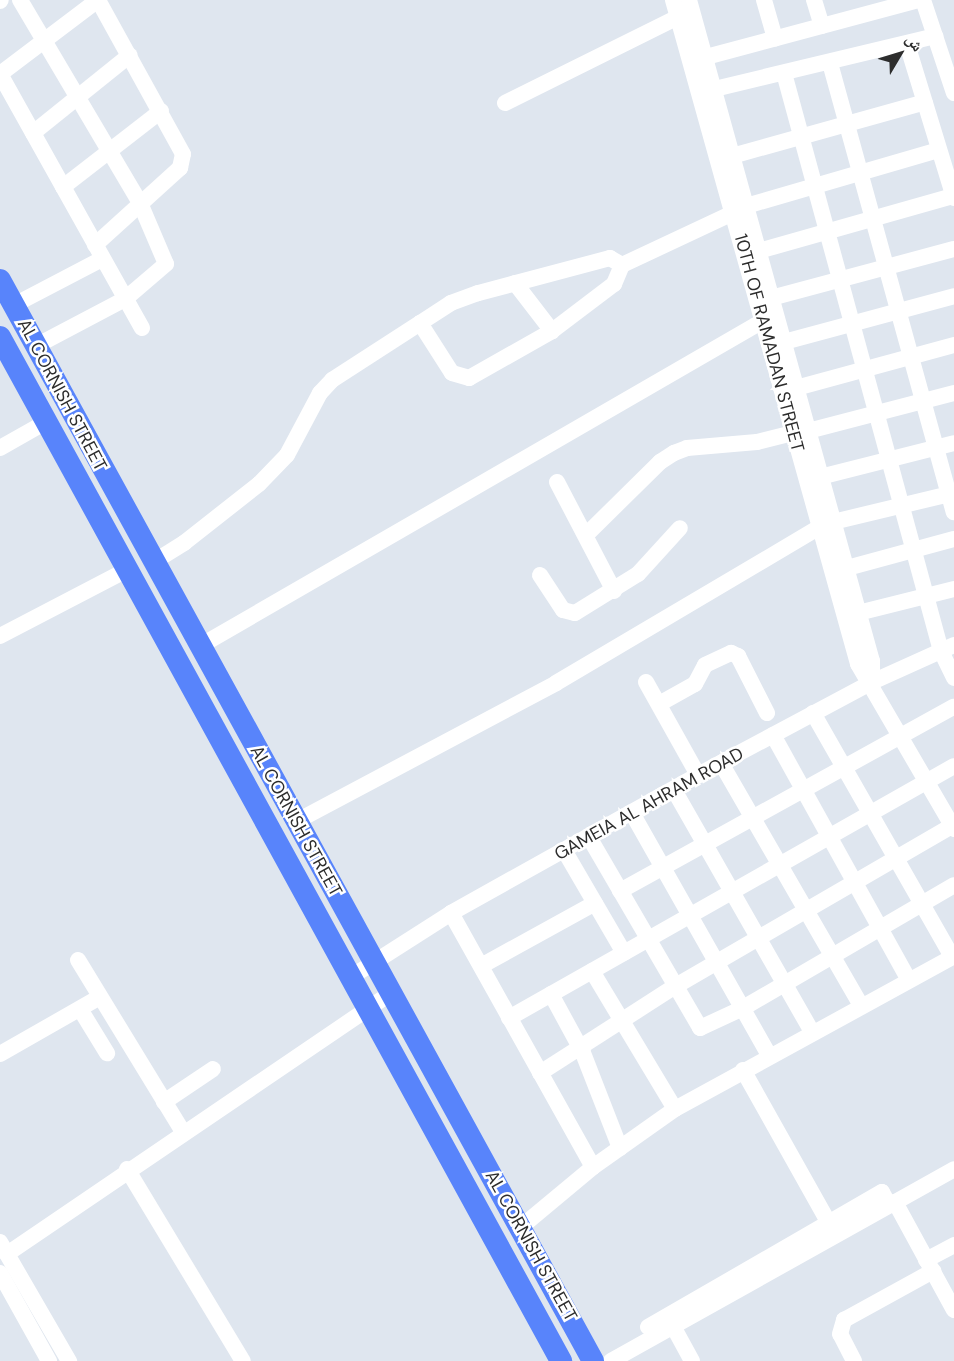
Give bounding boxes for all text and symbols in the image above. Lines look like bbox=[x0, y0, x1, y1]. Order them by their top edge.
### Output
north arrow bbox=[870, 24, 930, 84]
text: ش bbox=[901, 29, 928, 56]
street label: 10TH OF RAMADAN STREET bbox=[730, 232, 808, 454]
street label: AL CORNISH STREET bbox=[13, 315, 111, 475]
street label: AL CORNISH STREET bbox=[246, 742, 346, 900]
street label: GAMEIA AL AHRAM ROAD bbox=[551, 743, 747, 865]
street label: AL CORNISH STREET bbox=[481, 1167, 581, 1325]

